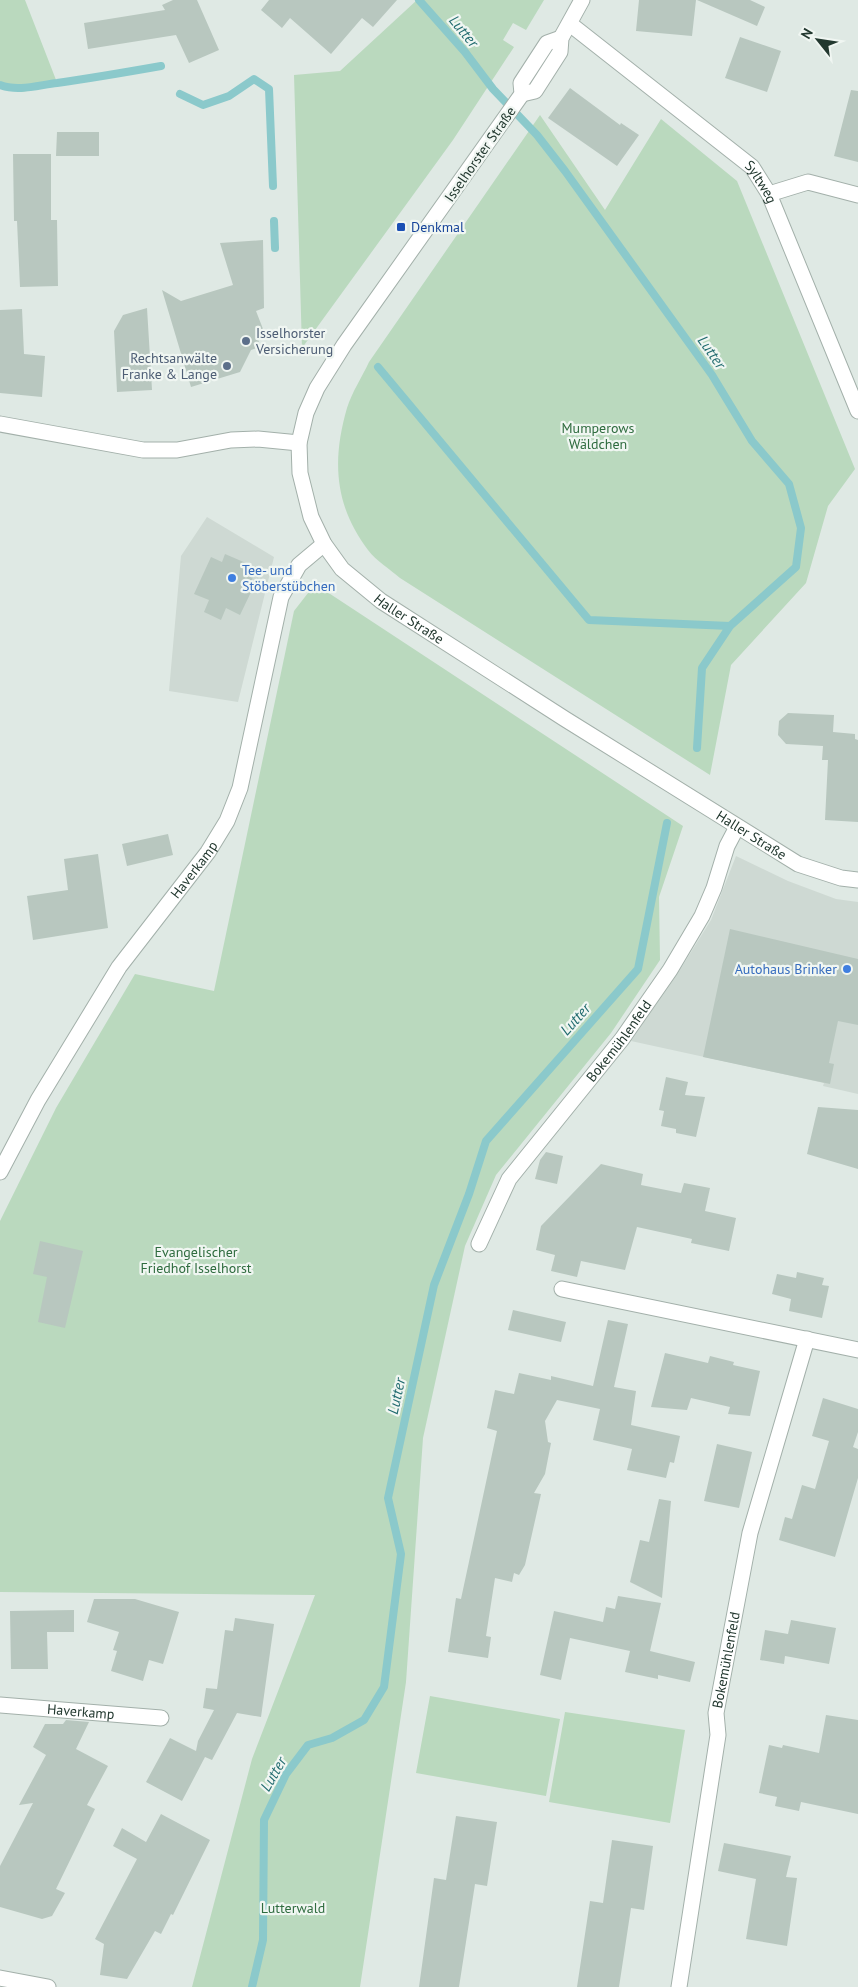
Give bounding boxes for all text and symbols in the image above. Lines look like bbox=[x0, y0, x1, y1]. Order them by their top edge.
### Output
water label: Lutter bbox=[445, 11, 484, 52]
north arrow bbox=[793, 15, 843, 65]
text: N bbox=[797, 25, 817, 42]
street label: Isselhorster Straße bbox=[440, 103, 520, 205]
street label: Syltweg bbox=[742, 156, 781, 206]
place label: Denkmal bbox=[411, 218, 464, 236]
marker: Denkmal bbox=[395, 221, 407, 233]
place label: Isselhorster Versicherung bbox=[255, 324, 333, 358]
water label: Lutter bbox=[694, 332, 731, 373]
marker: Isselhorster Versicherung bbox=[240, 335, 252, 347]
place label: Rechtsanwälte Franke & Lange bbox=[122, 349, 217, 383]
marker: Rechtsanwälte Franke & Lange bbox=[221, 360, 233, 372]
park label: Mumperows Wäldchen bbox=[562, 419, 635, 453]
place label: Tee- und Stöberstübchen bbox=[242, 561, 335, 595]
marker: Tee- und Stöberstübchen bbox=[226, 572, 238, 584]
street label: Haller Straße bbox=[370, 590, 447, 648]
street label: Haller Straße bbox=[713, 806, 790, 864]
street label: Haverkamp bbox=[166, 838, 222, 902]
place label: Autohaus Brinker bbox=[735, 960, 837, 978]
marker: Autohaus Brinker bbox=[841, 963, 853, 975]
street label: Bokemühlenfeld bbox=[582, 997, 655, 1085]
water label: Lutter bbox=[556, 998, 595, 1039]
park label: Evangelischer Friedhof Isselhorst bbox=[140, 1243, 252, 1277]
water label: Lutter bbox=[383, 1375, 409, 1416]
street label: Bokemühlenfeld bbox=[708, 1610, 744, 1710]
street label: Haverkamp bbox=[46, 1700, 115, 1723]
water label: Lutter bbox=[256, 1753, 291, 1794]
park label: Lutterwald bbox=[261, 1899, 325, 1917]

